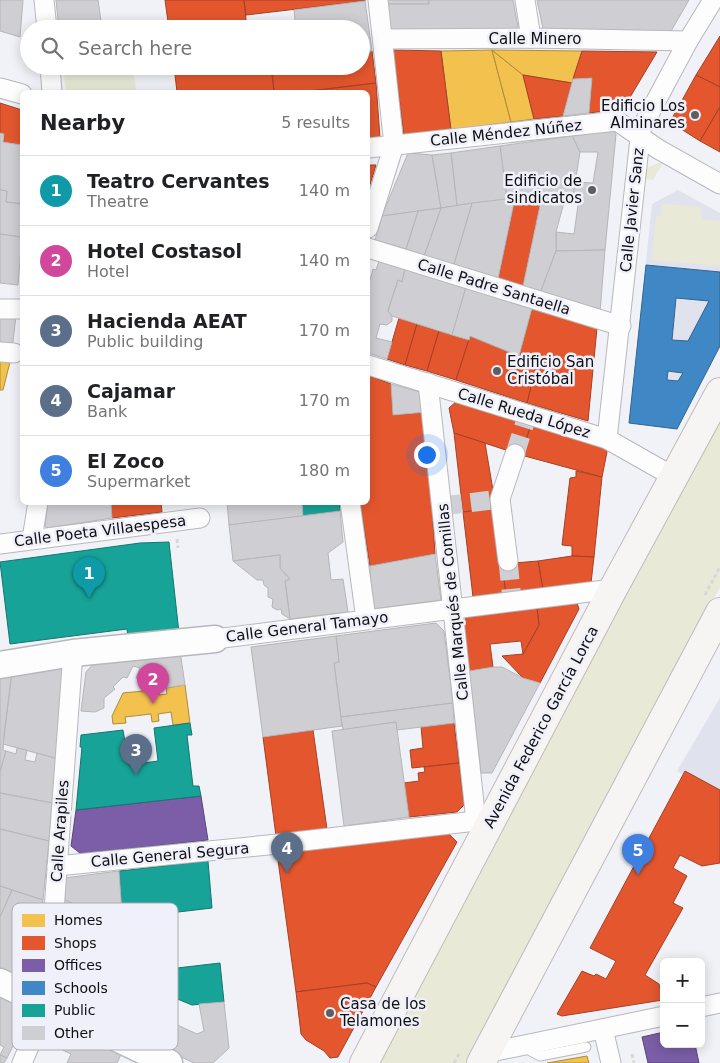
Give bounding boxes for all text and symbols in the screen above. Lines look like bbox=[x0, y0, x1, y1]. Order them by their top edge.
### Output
search box bbox=[20, 20, 370, 75]
street label: Calle Minero bbox=[489, 30, 581, 48]
icon: search bbox=[38, 34, 66, 62]
text: Search here bbox=[78, 37, 192, 59]
place label: Edificio Los Alminares bbox=[601, 97, 685, 132]
marker: Edificio Los Alminares bbox=[689, 109, 701, 121]
text: Nearby bbox=[40, 111, 125, 135]
text: 5 results bbox=[281, 113, 350, 132]
street label: Calle Méndez Núñez bbox=[429, 116, 583, 150]
street label: Calle Javier Sanz bbox=[617, 147, 647, 273]
text: Teatro Cervantes bbox=[87, 170, 269, 192]
place label: Edificio de sindicatos bbox=[504, 172, 582, 207]
text: 1 bbox=[50, 181, 62, 200]
text: 140 m bbox=[299, 181, 350, 200]
marker: Edificio de sindicatos bbox=[586, 184, 598, 196]
text: Theatre bbox=[87, 192, 149, 211]
text: Hotel Costasol bbox=[87, 240, 242, 262]
text: 2 bbox=[50, 251, 62, 270]
text: 140 m bbox=[299, 251, 350, 270]
street label: Calle Padre Santaella bbox=[415, 255, 573, 319]
text: Hotel bbox=[87, 262, 129, 281]
text: Hacienda AEAT bbox=[87, 310, 247, 332]
text: 3 bbox=[50, 321, 62, 340]
text: 170 m bbox=[299, 321, 350, 340]
text: Public building bbox=[87, 332, 204, 351]
place label: Edificio San Cristóbal bbox=[507, 353, 594, 388]
marker: Edificio San Cristóbal bbox=[491, 365, 503, 377]
text: Cajamar bbox=[87, 380, 175, 402]
street label: Calle Rueda López bbox=[455, 384, 593, 442]
text: 4 bbox=[50, 391, 62, 410]
text: 170 m bbox=[299, 391, 350, 410]
text: Bank bbox=[87, 402, 127, 421]
your location bbox=[414, 442, 440, 468]
text: El Zoco bbox=[87, 450, 164, 472]
text: 5 bbox=[50, 461, 62, 480]
text: 180 m bbox=[299, 461, 350, 480]
text: Supermarket bbox=[87, 472, 190, 491]
street label: Calle Marqués de Comillas bbox=[434, 502, 472, 701]
street label: Calle Poeta Villaespesa bbox=[13, 512, 187, 550]
pin: 1 bbox=[73, 557, 105, 598]
street label: Calle General Tamayo bbox=[225, 608, 389, 646]
street label: Avenida Federico García Lorca bbox=[480, 623, 602, 831]
pin: 2 bbox=[137, 663, 169, 704]
pin: 3 bbox=[120, 734, 152, 775]
street label: Calle Arapiles bbox=[47, 779, 73, 883]
pin: 4 bbox=[271, 832, 303, 873]
pin: 5 bbox=[622, 834, 654, 875]
street label: Calle General Segura bbox=[90, 839, 250, 871]
legend bbox=[12, 903, 178, 1050]
text: Homes bbox=[54, 912, 103, 928]
text: Shops bbox=[54, 935, 97, 951]
text: Offices bbox=[54, 957, 102, 973]
map controls bbox=[660, 958, 705, 1048]
button: + bbox=[660, 958, 705, 1003]
text: Schools bbox=[54, 980, 108, 996]
place label: Casa de los Telamones bbox=[339, 995, 426, 1030]
text: Public bbox=[54, 1002, 95, 1018]
button: − bbox=[660, 1003, 705, 1048]
marker: Casa de los Telamones bbox=[324, 1007, 336, 1019]
text: Other bbox=[54, 1025, 94, 1041]

